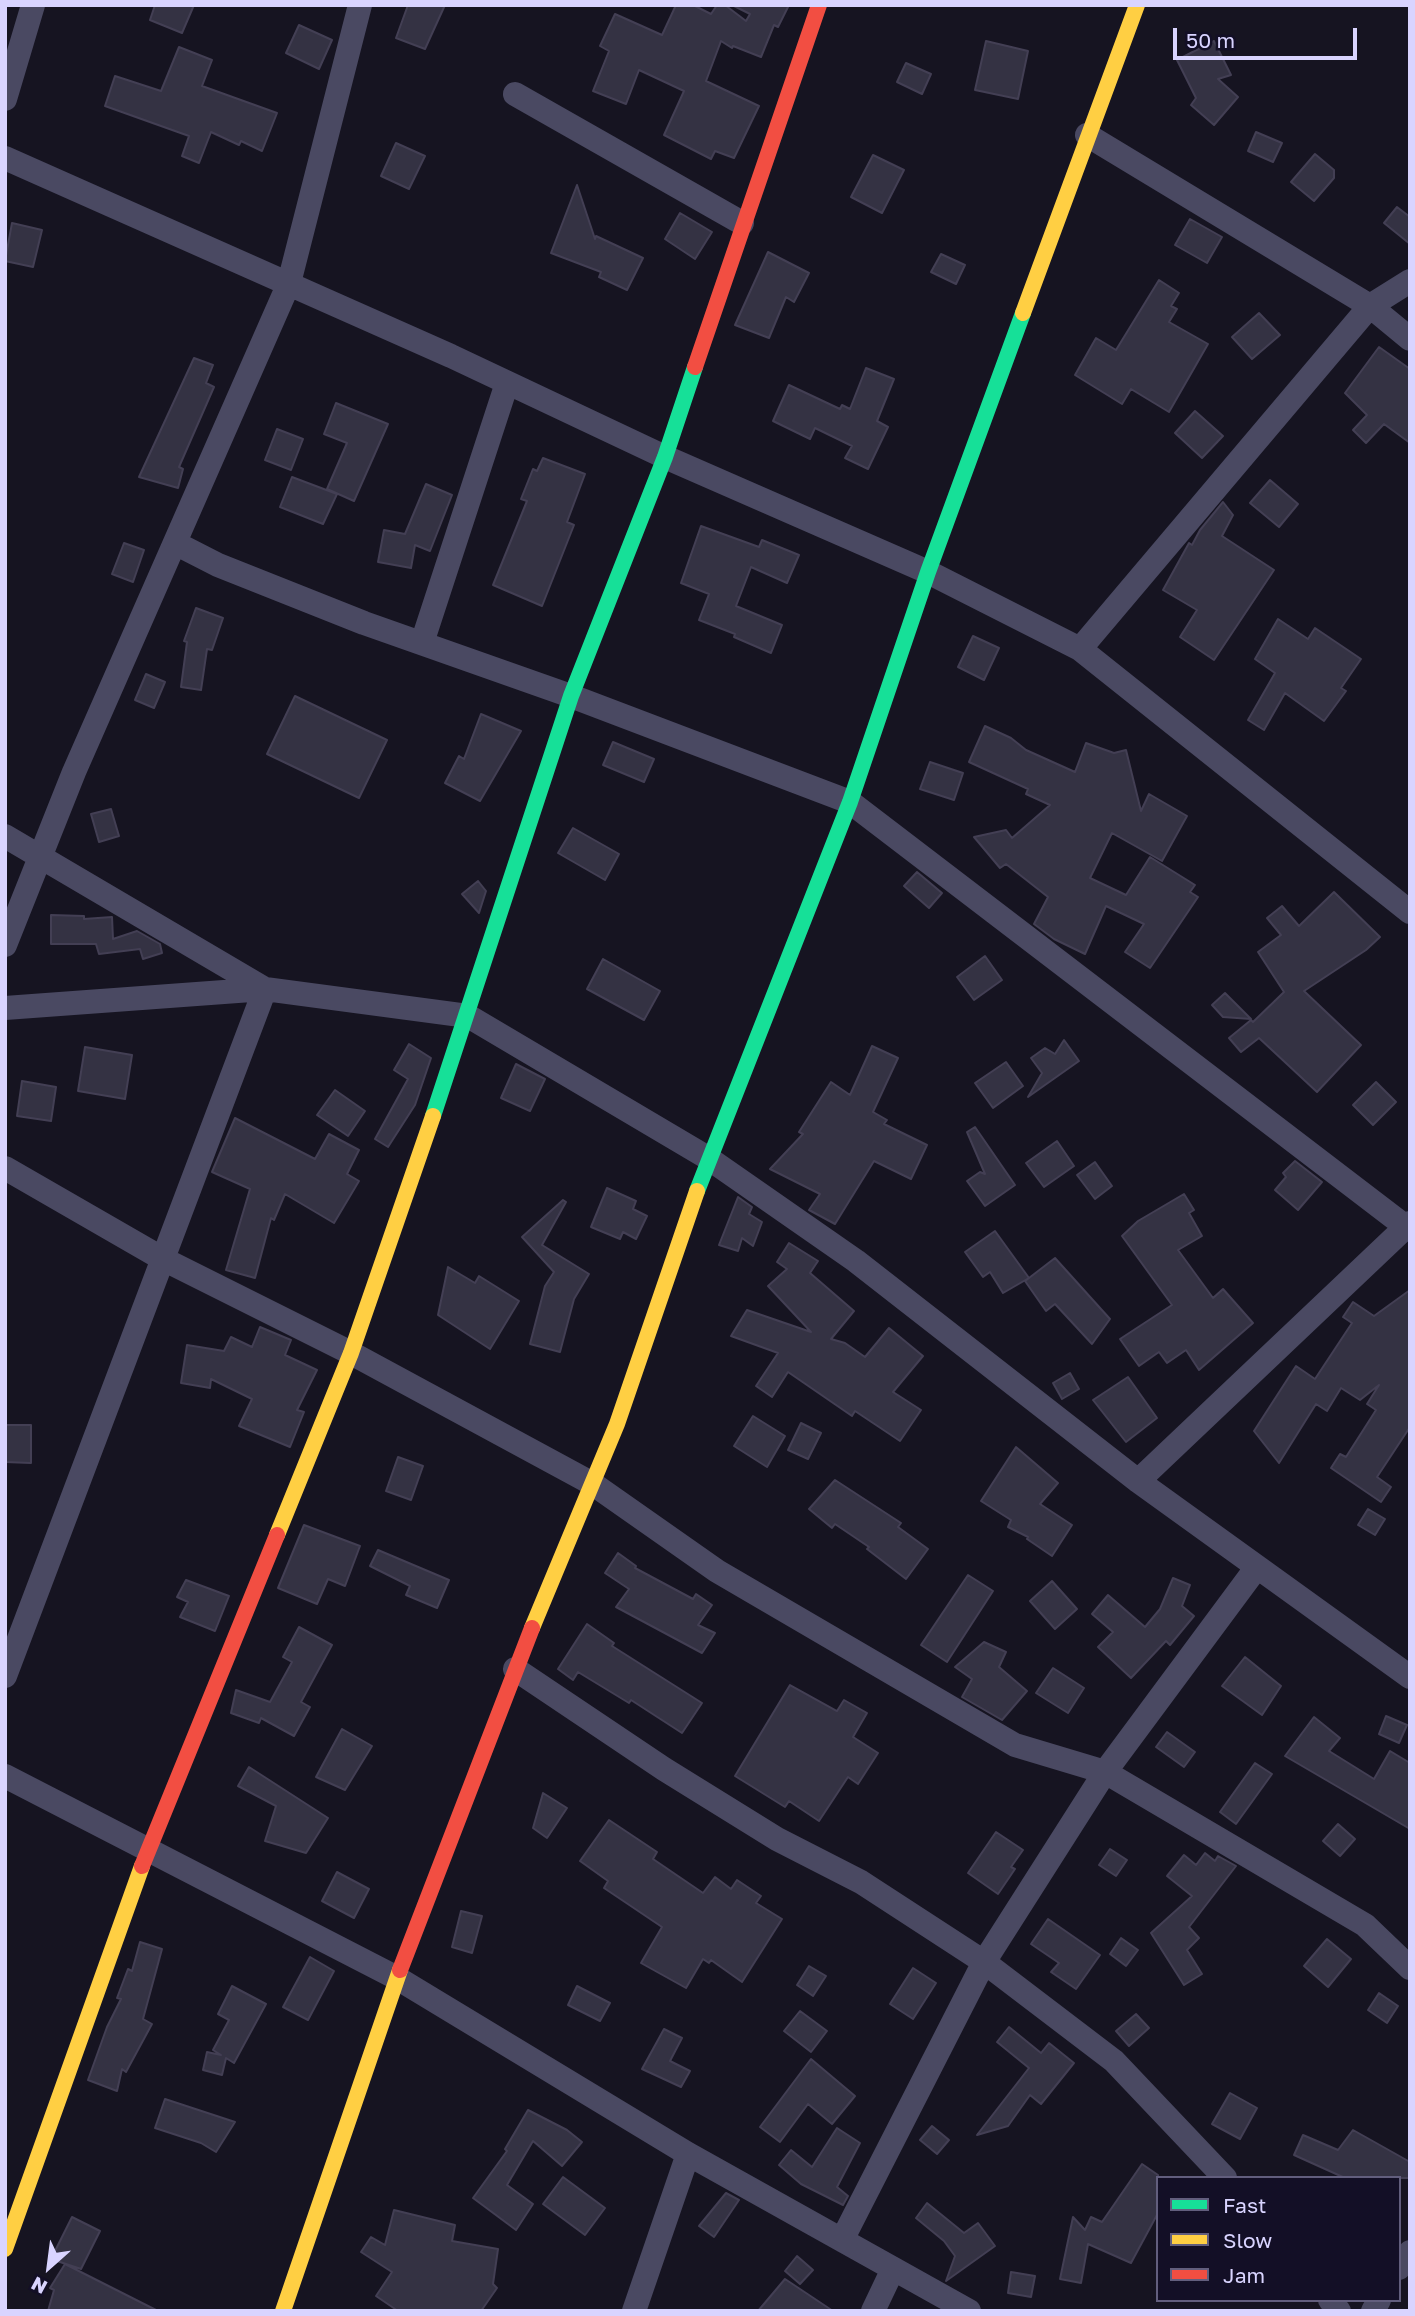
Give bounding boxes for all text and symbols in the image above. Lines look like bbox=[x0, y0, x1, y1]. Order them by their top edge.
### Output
scale bar bbox=[1177, 14, 1361, 58]
text: 50 m bbox=[1186, 27, 1235, 53]
legend bbox=[1156, 2176, 1401, 2302]
text: Fast bbox=[1223, 2192, 1266, 2218]
text: Slow bbox=[1223, 2227, 1272, 2253]
north arrow bbox=[14, 2232, 84, 2302]
text: Jam bbox=[1223, 2262, 1265, 2288]
text: N bbox=[27, 2272, 51, 2300]

